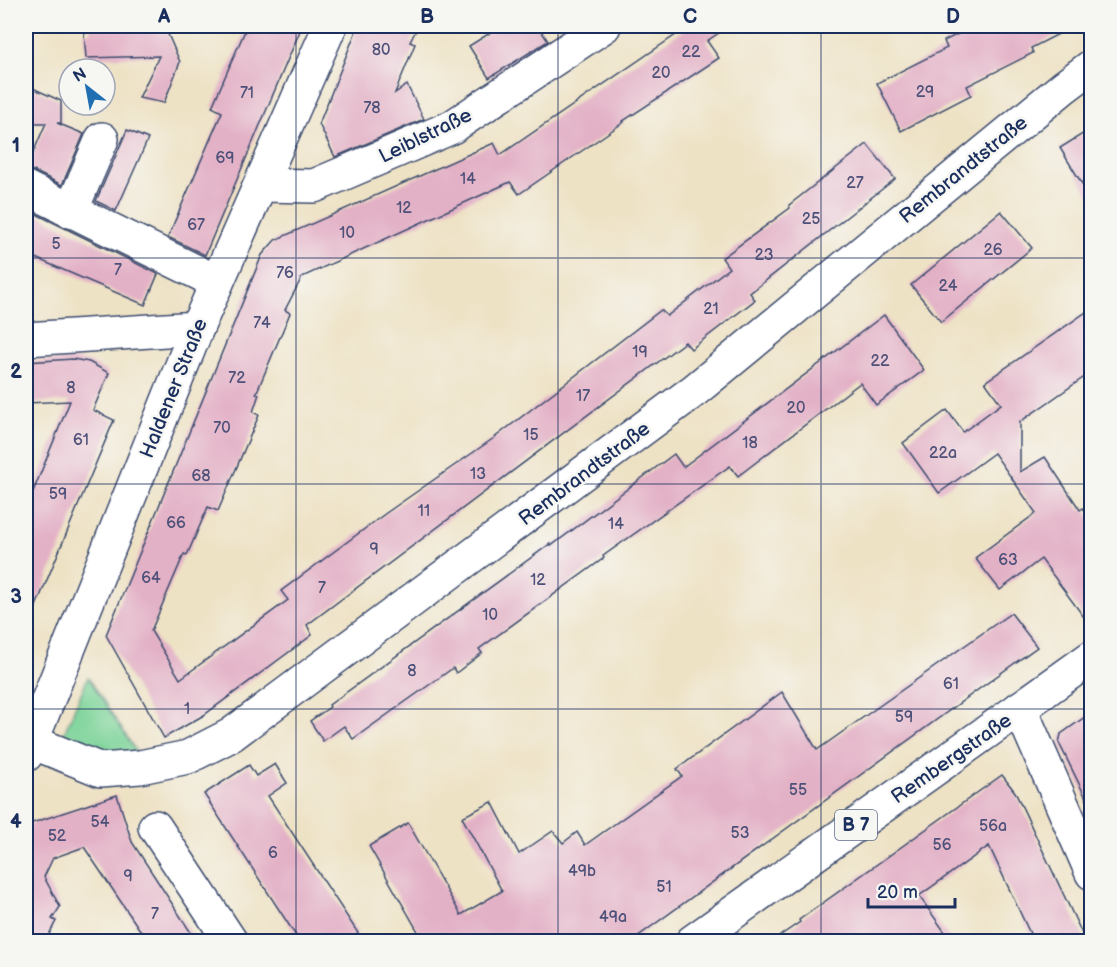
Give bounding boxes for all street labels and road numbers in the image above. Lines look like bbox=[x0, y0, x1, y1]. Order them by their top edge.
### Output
street label: Leiblstraße bbox=[375, 103, 476, 169]
street label: Rembrandtstraße bbox=[895, 111, 1033, 229]
street label: Haldener Straße bbox=[135, 315, 213, 462]
street label: Rembrandtstraße bbox=[514, 417, 655, 531]
street label: Rembergstraße bbox=[887, 708, 1017, 809]
road number: B 7 bbox=[835, 810, 877, 840]

